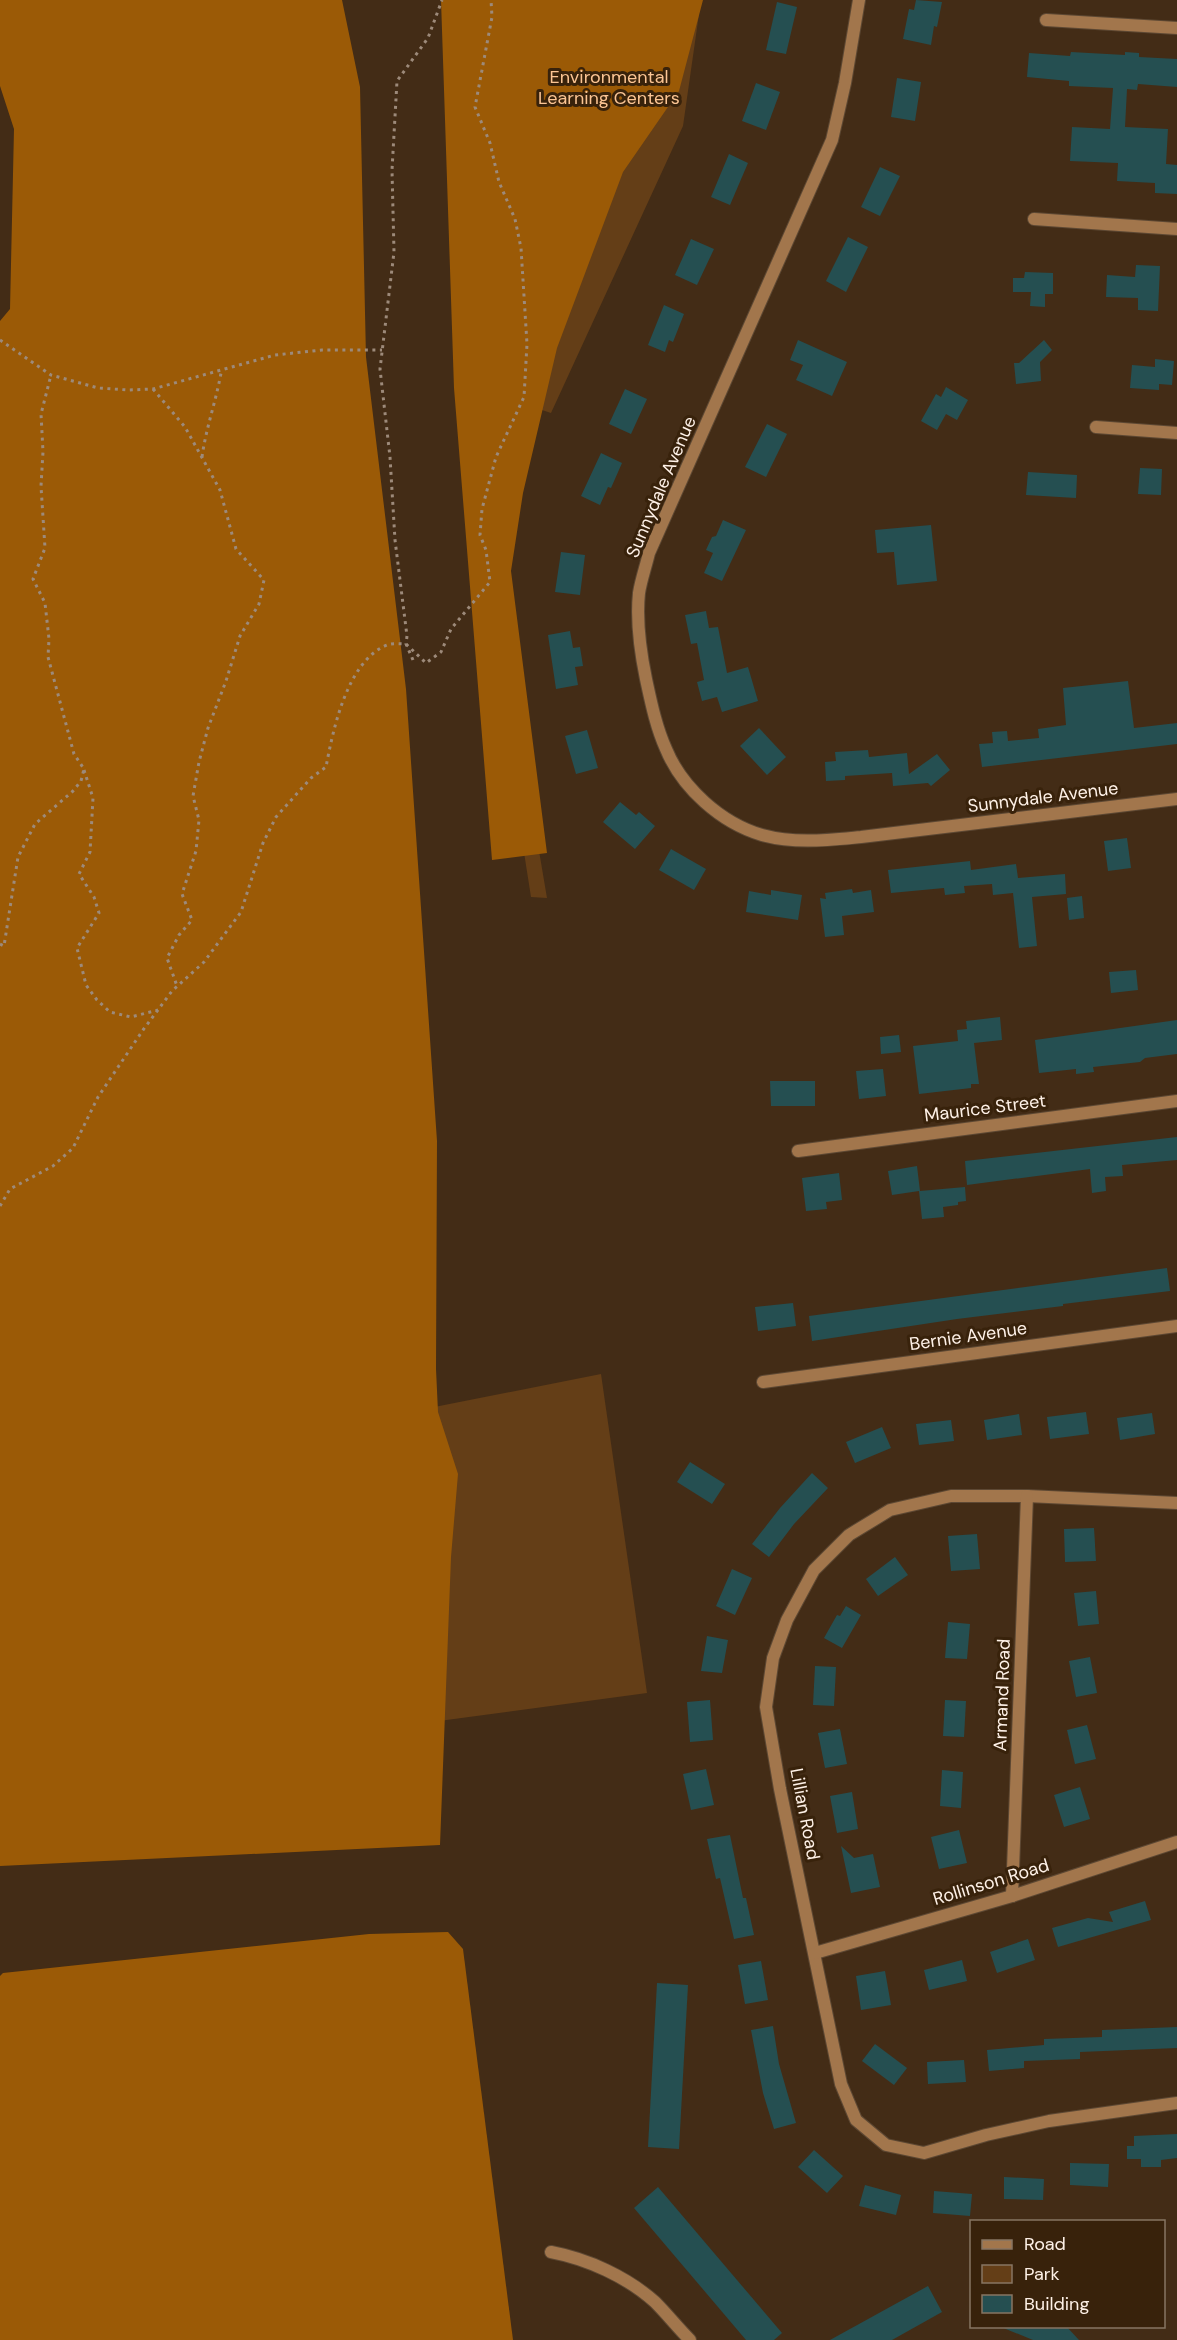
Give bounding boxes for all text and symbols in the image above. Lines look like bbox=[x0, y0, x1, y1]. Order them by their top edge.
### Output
park label: Environmental Learning Centers bbox=[538, 65, 680, 110]
street label: Sunnydale Avenue bbox=[620, 413, 702, 561]
street label: Sunnydale Avenue bbox=[966, 776, 1120, 818]
street label: Maurice Street bbox=[923, 1089, 1047, 1127]
street label: Bernie Avenue bbox=[908, 1316, 1028, 1356]
street label: Armand Road bbox=[988, 1638, 1016, 1752]
street label: Lillian Road bbox=[784, 1766, 826, 1862]
street label: Rollinson Road bbox=[930, 1853, 1052, 1911]
legend bbox=[970, 2220, 1165, 2328]
text: Road bbox=[1024, 2232, 1066, 2256]
text: Park bbox=[1024, 2262, 1060, 2286]
text: Building bbox=[1024, 2292, 1089, 2316]

